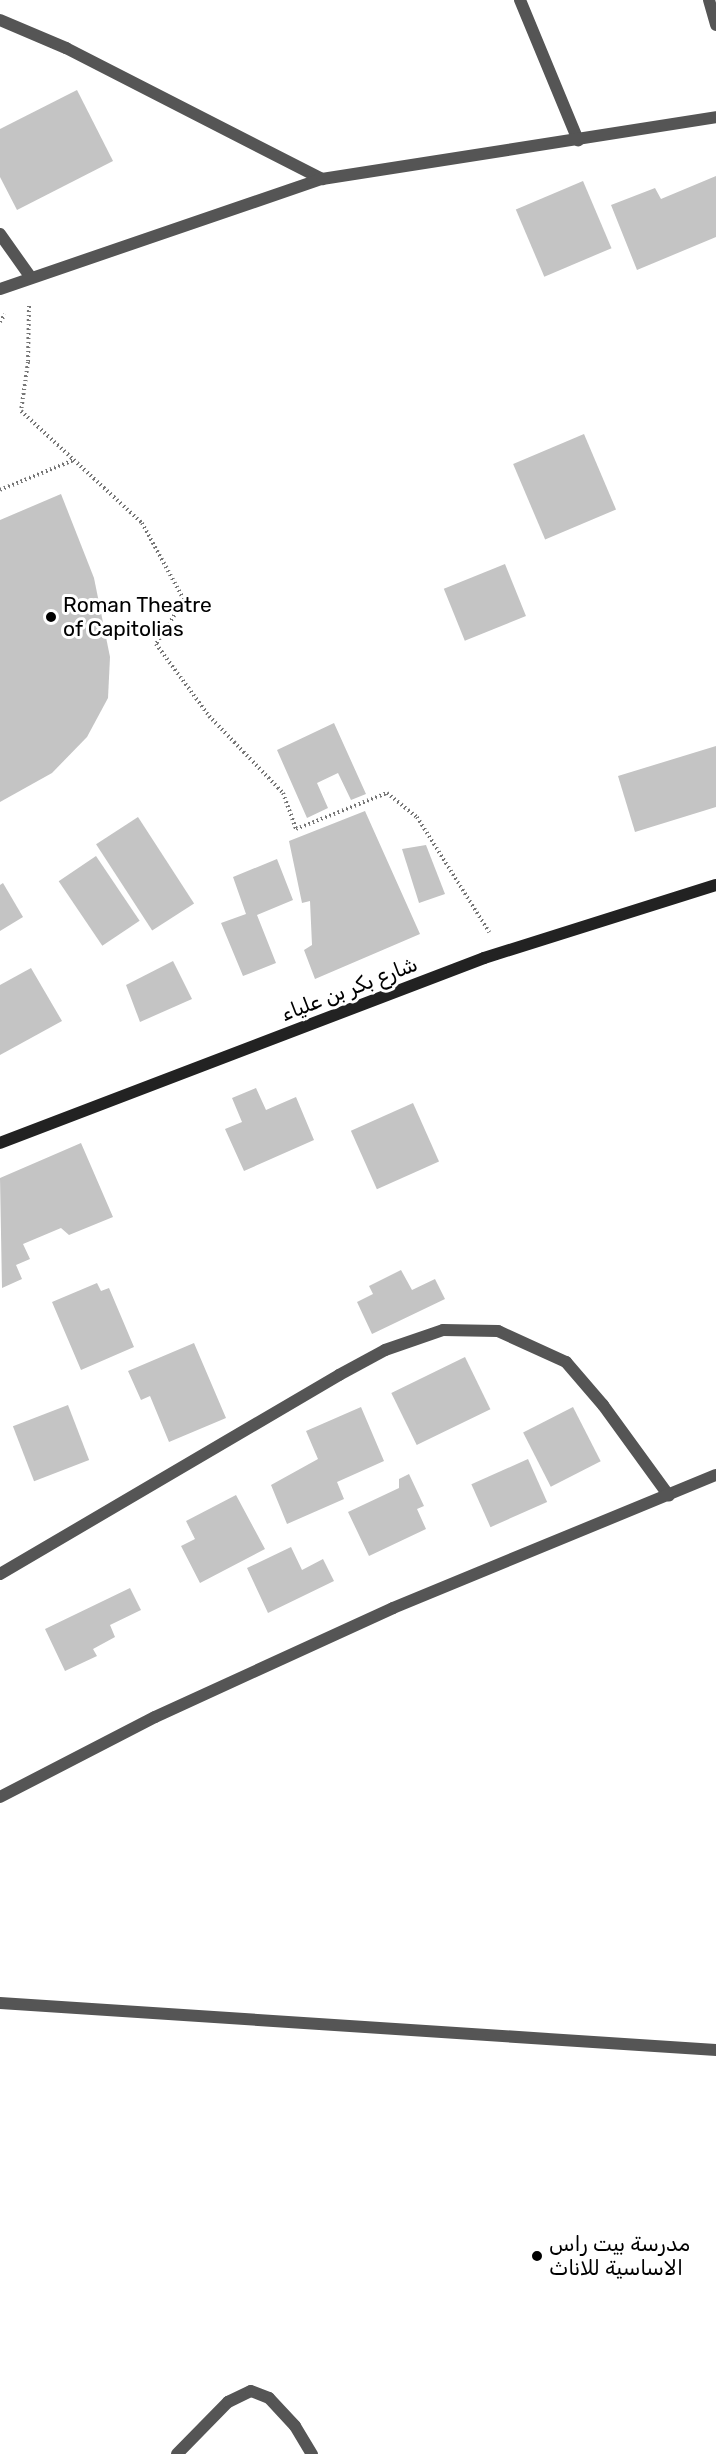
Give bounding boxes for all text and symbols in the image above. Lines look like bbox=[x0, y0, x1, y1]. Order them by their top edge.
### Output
place label: Roman Theatre of Capitolias bbox=[63, 592, 212, 642]
marker: Roman Theatre of Capitolias bbox=[44, 610, 58, 624]
street label: شارع بكر بن علياء bbox=[277, 951, 421, 1027]
place label: مدرسة بيت راس الاساسية للاناث bbox=[549, 2231, 690, 2281]
marker: مدرسة بيت راس الاساسية للاناث bbox=[530, 2249, 544, 2263]

